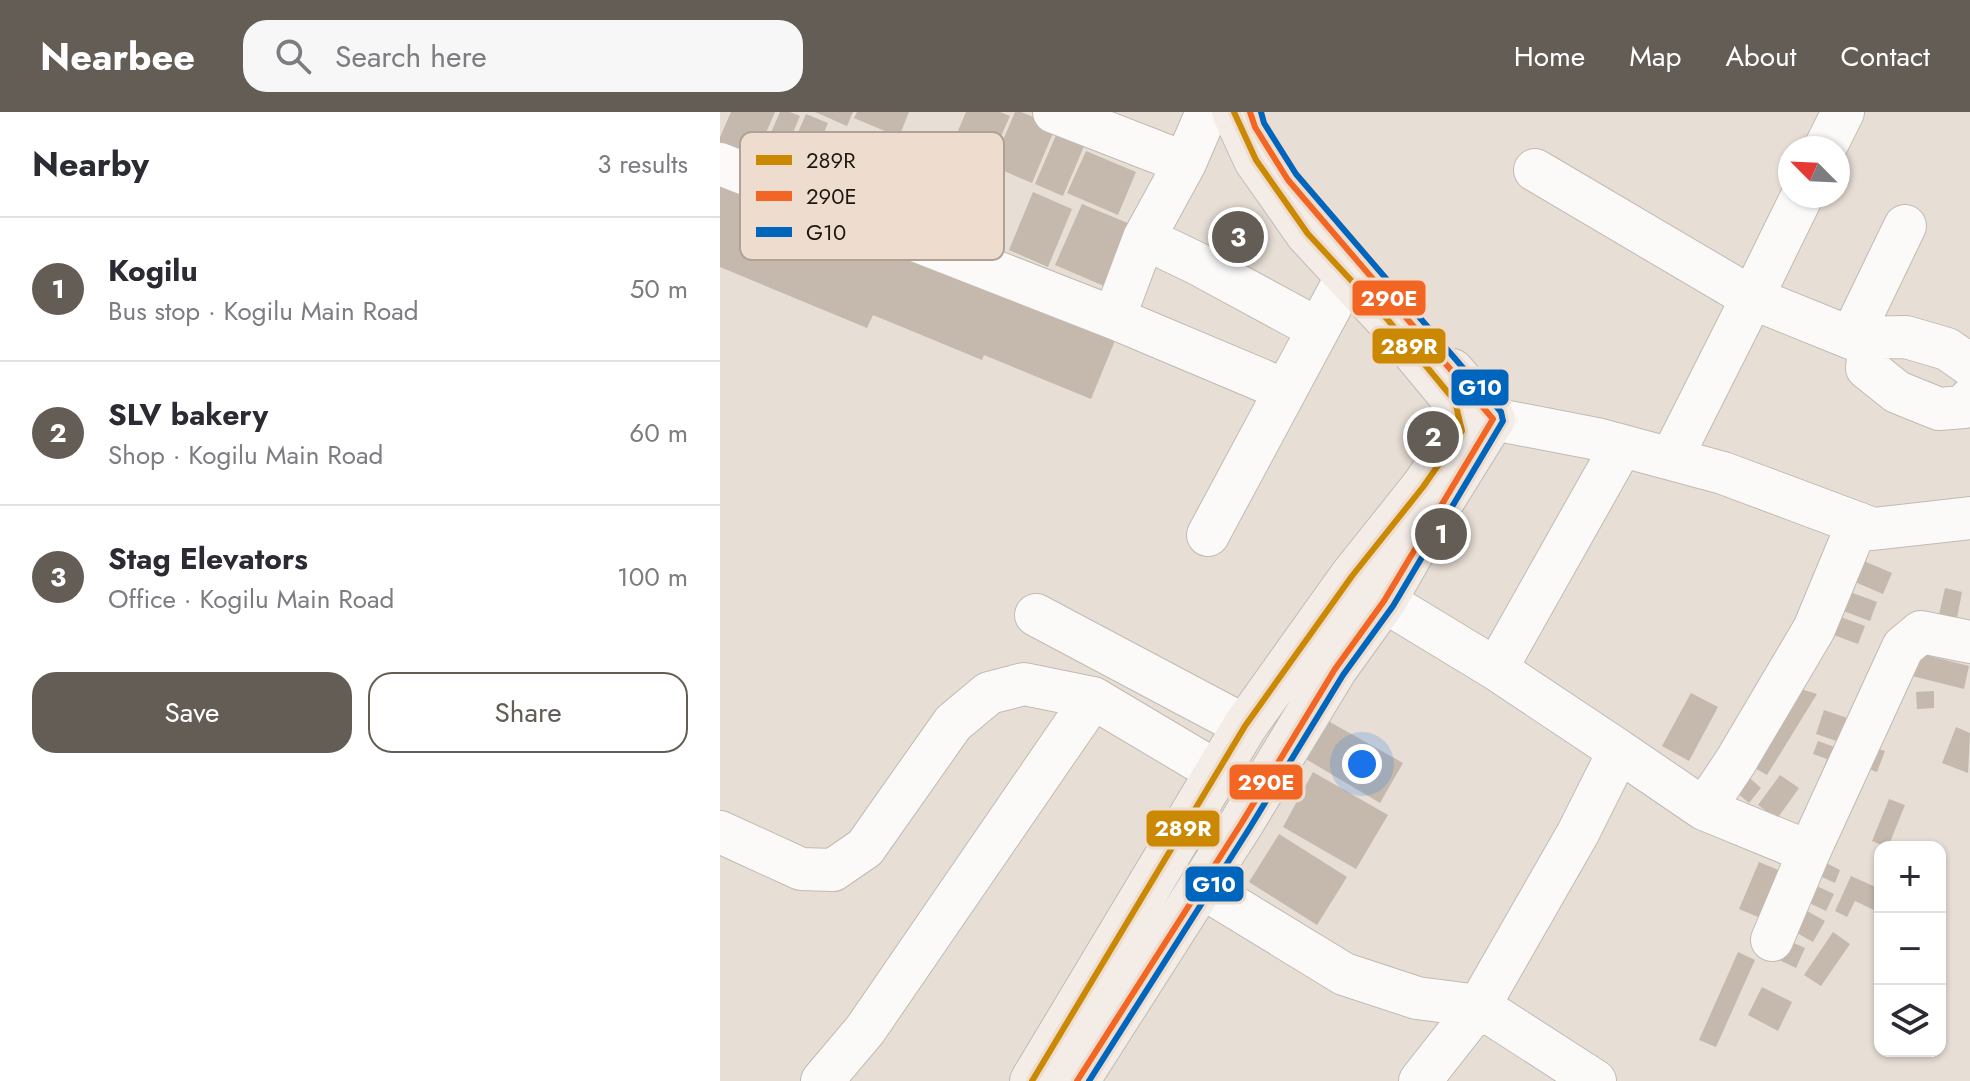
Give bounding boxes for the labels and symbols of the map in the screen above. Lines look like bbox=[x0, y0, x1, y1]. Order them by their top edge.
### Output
legend bbox=[740, 132, 1004, 260]
north arrow bbox=[1778, 136, 1850, 208]
text: 289R bbox=[806, 144, 856, 176]
text: 290E bbox=[806, 180, 857, 212]
pin: 3 bbox=[1212, 207, 1264, 267]
text: G10 bbox=[806, 216, 846, 248]
line badge: 290E bbox=[1351, 279, 1427, 317]
text: 290E bbox=[1361, 282, 1417, 314]
line badge: 289R bbox=[1371, 327, 1447, 365]
text: 289R bbox=[1380, 330, 1438, 362]
line badge: G10 bbox=[1450, 368, 1510, 407]
text: G10 bbox=[1458, 371, 1502, 403]
pin: 2 bbox=[1407, 407, 1459, 467]
pin: 1 bbox=[1415, 504, 1467, 564]
your location bbox=[1342, 744, 1382, 784]
line badge: 290E bbox=[1228, 763, 1304, 801]
text: 290E bbox=[1238, 766, 1294, 798]
line badge: 289R bbox=[1145, 809, 1221, 848]
text: 289R bbox=[1154, 812, 1212, 844]
line badge: G10 bbox=[1184, 865, 1245, 903]
text: G10 bbox=[1192, 868, 1236, 900]

